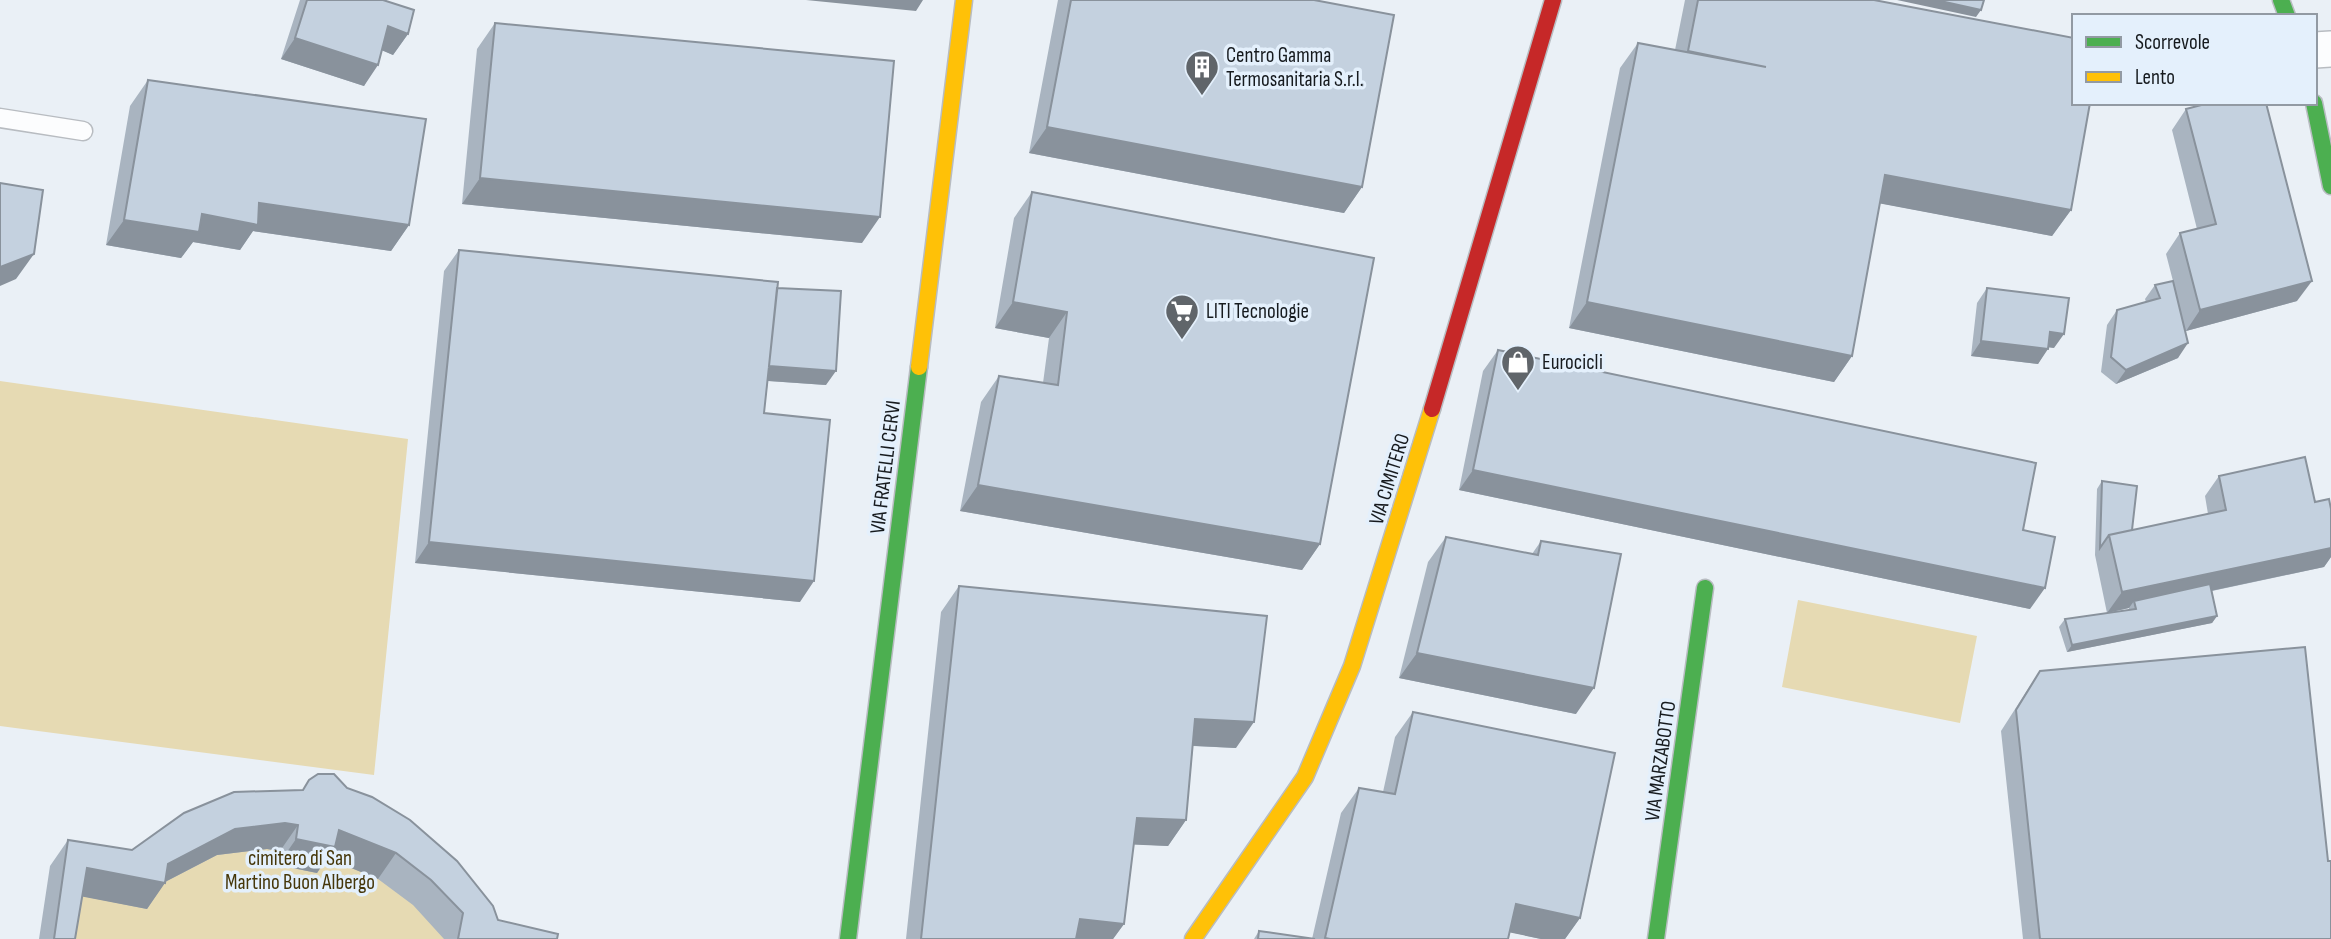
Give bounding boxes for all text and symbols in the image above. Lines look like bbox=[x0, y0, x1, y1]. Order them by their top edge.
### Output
legend bbox=[2072, 14, 2317, 105]
text: Scorrevole bbox=[2135, 30, 2210, 55]
place label: Centro Gamma Termosanitaria S.r.l. bbox=[1226, 43, 1364, 92]
building icon: Centro Gamma Termosanitaria S.r.l. bbox=[1183, 48, 1221, 97]
text: Lento bbox=[2135, 65, 2175, 90]
supermarket icon: LITI Tecnologie bbox=[1163, 292, 1201, 341]
place label: LITI Tecnologie bbox=[1206, 299, 1309, 324]
shop icon: Eurocicli bbox=[1499, 343, 1537, 392]
place label: Eurocicli bbox=[1542, 350, 1603, 375]
street label: VIA FRATELLI CERVI bbox=[865, 399, 906, 535]
street label: VIA CIMITERO bbox=[1364, 430, 1415, 528]
street label: VIA MARZABOTTO bbox=[1640, 699, 1681, 823]
park label: cimitero di San Martino Buon Albergo bbox=[225, 846, 375, 895]

